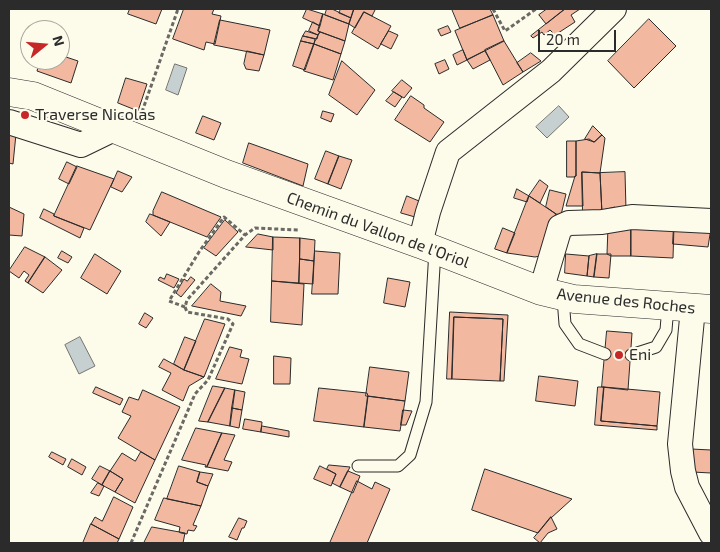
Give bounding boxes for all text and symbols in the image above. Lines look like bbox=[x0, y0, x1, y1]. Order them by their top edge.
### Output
north arrow bbox=[20, 20, 70, 70]
scale bar bbox=[540, 20, 618, 52]
text: 20 m bbox=[546, 30, 580, 48]
text: N bbox=[49, 33, 68, 48]
place label: Traverse Nicolas bbox=[35, 105, 155, 125]
marker: Traverse Nicolas bbox=[19, 109, 31, 121]
street label: Chemin du Vallon de l'Oriol bbox=[284, 188, 472, 272]
street label: Avenue des Roches bbox=[556, 284, 696, 318]
place label: Eni bbox=[629, 345, 651, 365]
marker: Eni bbox=[613, 349, 625, 361]

